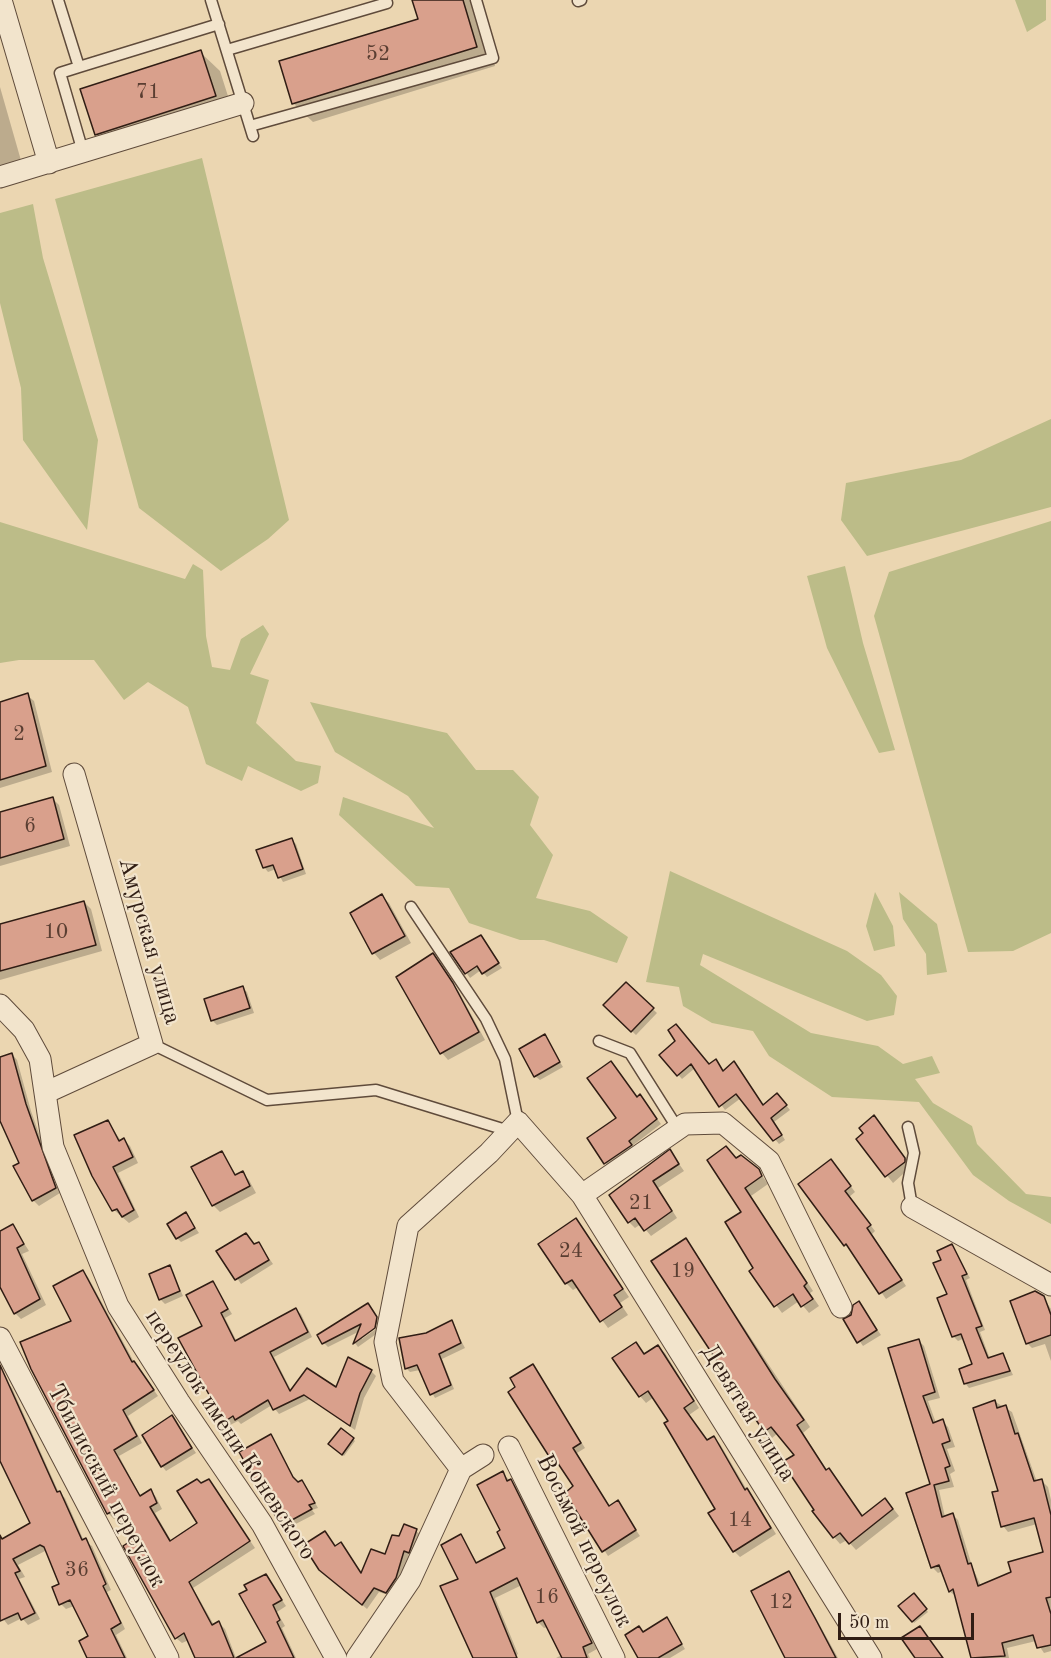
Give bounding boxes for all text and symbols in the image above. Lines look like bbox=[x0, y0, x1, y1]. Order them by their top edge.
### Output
house number: 52 bbox=[366, 41, 390, 67]
house number: 71 bbox=[136, 79, 160, 105]
house number: 2 bbox=[13, 721, 25, 747]
house number: 6 bbox=[24, 813, 36, 839]
street label: Амурская улица bbox=[111, 854, 187, 1028]
house number: 10 bbox=[44, 919, 68, 945]
house number: 21 bbox=[629, 1190, 653, 1216]
house number: 24 bbox=[559, 1238, 583, 1264]
house number: 19 bbox=[671, 1258, 695, 1284]
street label: переулок имени Коневского bbox=[138, 1304, 322, 1566]
street label: Девятая улица bbox=[694, 1339, 802, 1487]
street label: Тбилисский переулок bbox=[40, 1379, 172, 1593]
street label: Восьмой переулок bbox=[530, 1450, 638, 1632]
house number: 14 bbox=[728, 1507, 752, 1533]
house number: 36 bbox=[65, 1557, 89, 1583]
house number: 16 bbox=[535, 1584, 559, 1610]
house number: 12 bbox=[769, 1589, 793, 1615]
scale bar bbox=[841, 1601, 978, 1639]
text: 50 m bbox=[849, 1614, 889, 1632]

